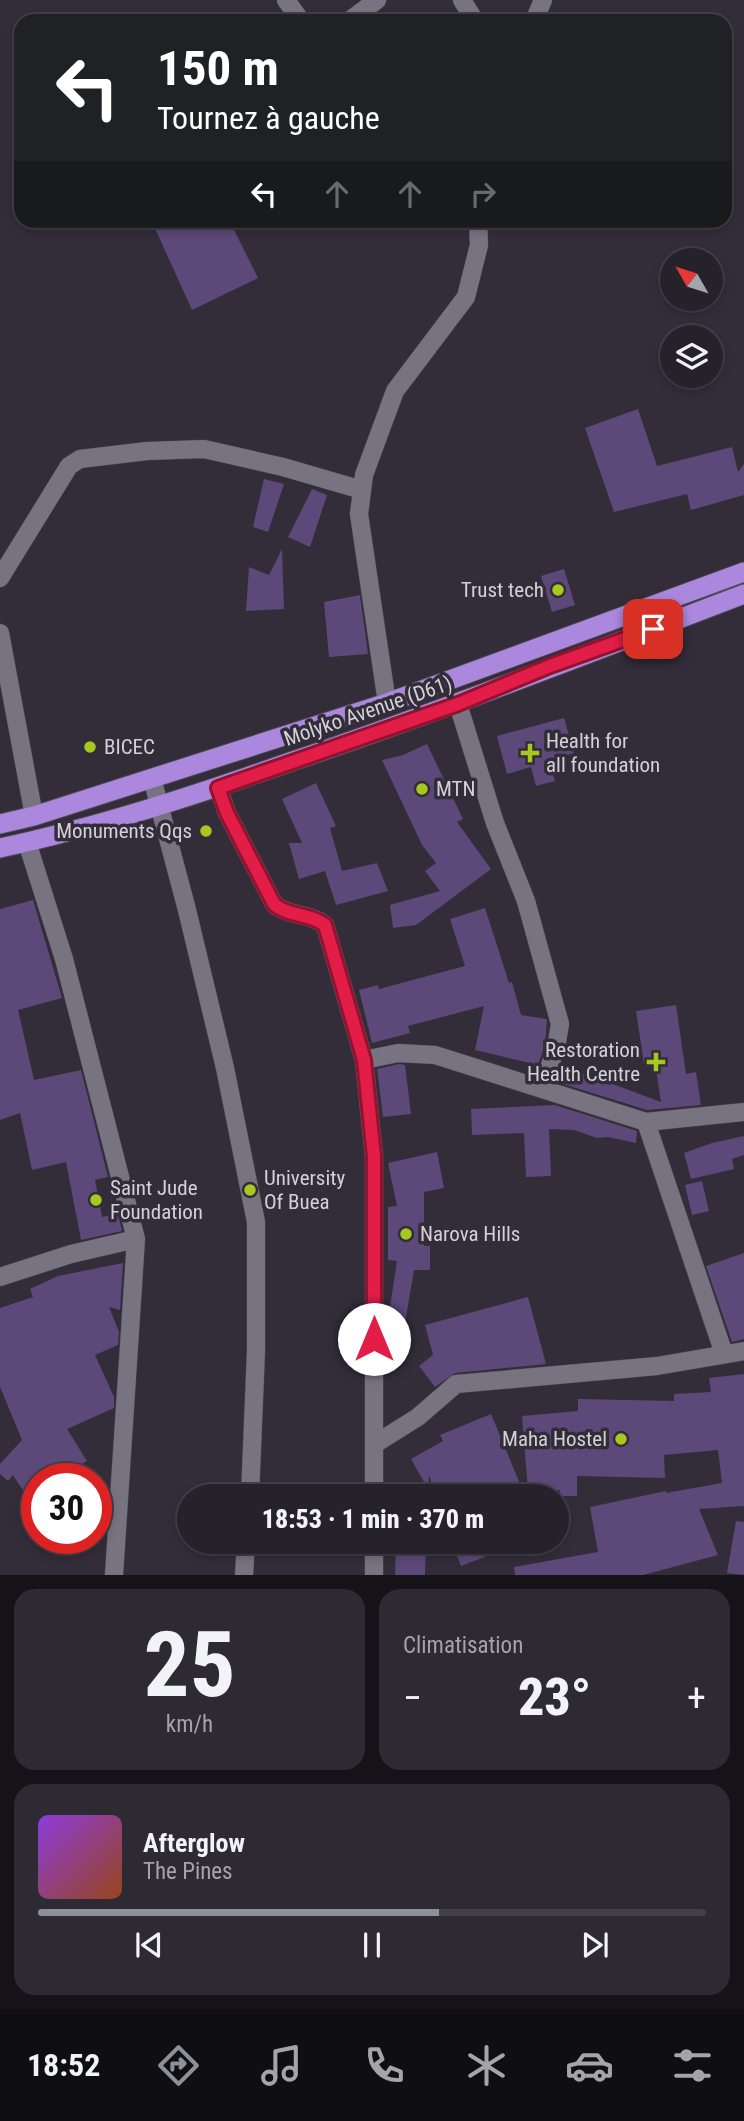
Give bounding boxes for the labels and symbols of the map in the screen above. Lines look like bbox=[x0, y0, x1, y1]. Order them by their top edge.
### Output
north arrow bbox=[660, 248, 723, 312]
place label: Trust tech bbox=[461, 578, 544, 602]
marker: Trust tech bbox=[550, 582, 566, 598]
pin bbox=[623, 599, 683, 659]
street label: Molyko Avenue (D61) bbox=[281, 671, 455, 751]
place label: Health for all foundation bbox=[546, 729, 660, 777]
place label: BICEC bbox=[104, 735, 155, 759]
marker: BICEC bbox=[82, 739, 98, 755]
marker: Health for all foundation bbox=[520, 743, 540, 763]
place label: MTN bbox=[436, 777, 476, 801]
marker: MTN bbox=[414, 781, 430, 797]
place label: Monuments Qqs bbox=[56, 819, 192, 843]
marker: Monuments Qqs bbox=[198, 823, 214, 839]
place label: Restoration Health Centre bbox=[527, 1038, 640, 1086]
marker: Restoration Health Centre bbox=[646, 1052, 666, 1072]
place label: University Of Buea bbox=[264, 1166, 345, 1214]
place label: Saint Jude Foundation bbox=[110, 1176, 203, 1224]
marker: University Of Buea bbox=[242, 1182, 258, 1198]
marker: Saint Jude Foundation bbox=[88, 1192, 104, 1208]
place label: Narova Hills bbox=[420, 1222, 520, 1246]
marker: Narova Hills bbox=[398, 1226, 414, 1242]
position arrow bbox=[337, 1302, 411, 1376]
place label: Maha Hostel bbox=[502, 1427, 607, 1451]
marker: Maha Hostel bbox=[613, 1431, 629, 1447]
speed limit sign: 30 bbox=[21, 1463, 112, 1554]

